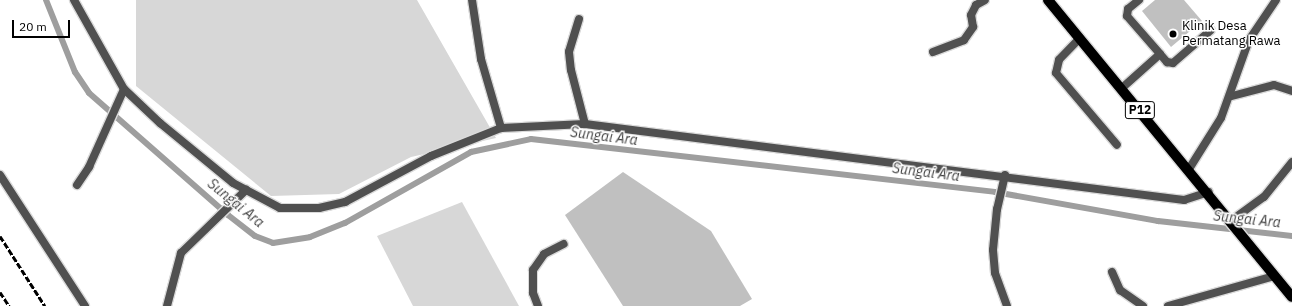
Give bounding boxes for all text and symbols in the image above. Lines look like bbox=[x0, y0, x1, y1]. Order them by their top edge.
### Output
scale bar bbox=[14, 12, 72, 38]
text: 20 m bbox=[19, 19, 47, 34]
place label: Klinik Desa Permatang Rawa bbox=[1182, 19, 1281, 50]
marker: Klinik Desa Permatang Rawa bbox=[1167, 28, 1179, 40]
road number: P12 bbox=[1124, 100, 1156, 120]
water label: Sungai Ara bbox=[569, 124, 639, 148]
water label: Sungai Ara bbox=[891, 160, 961, 184]
water label: Sungai Ara bbox=[204, 175, 268, 231]
water label: Sungai Ara bbox=[1212, 207, 1282, 231]

